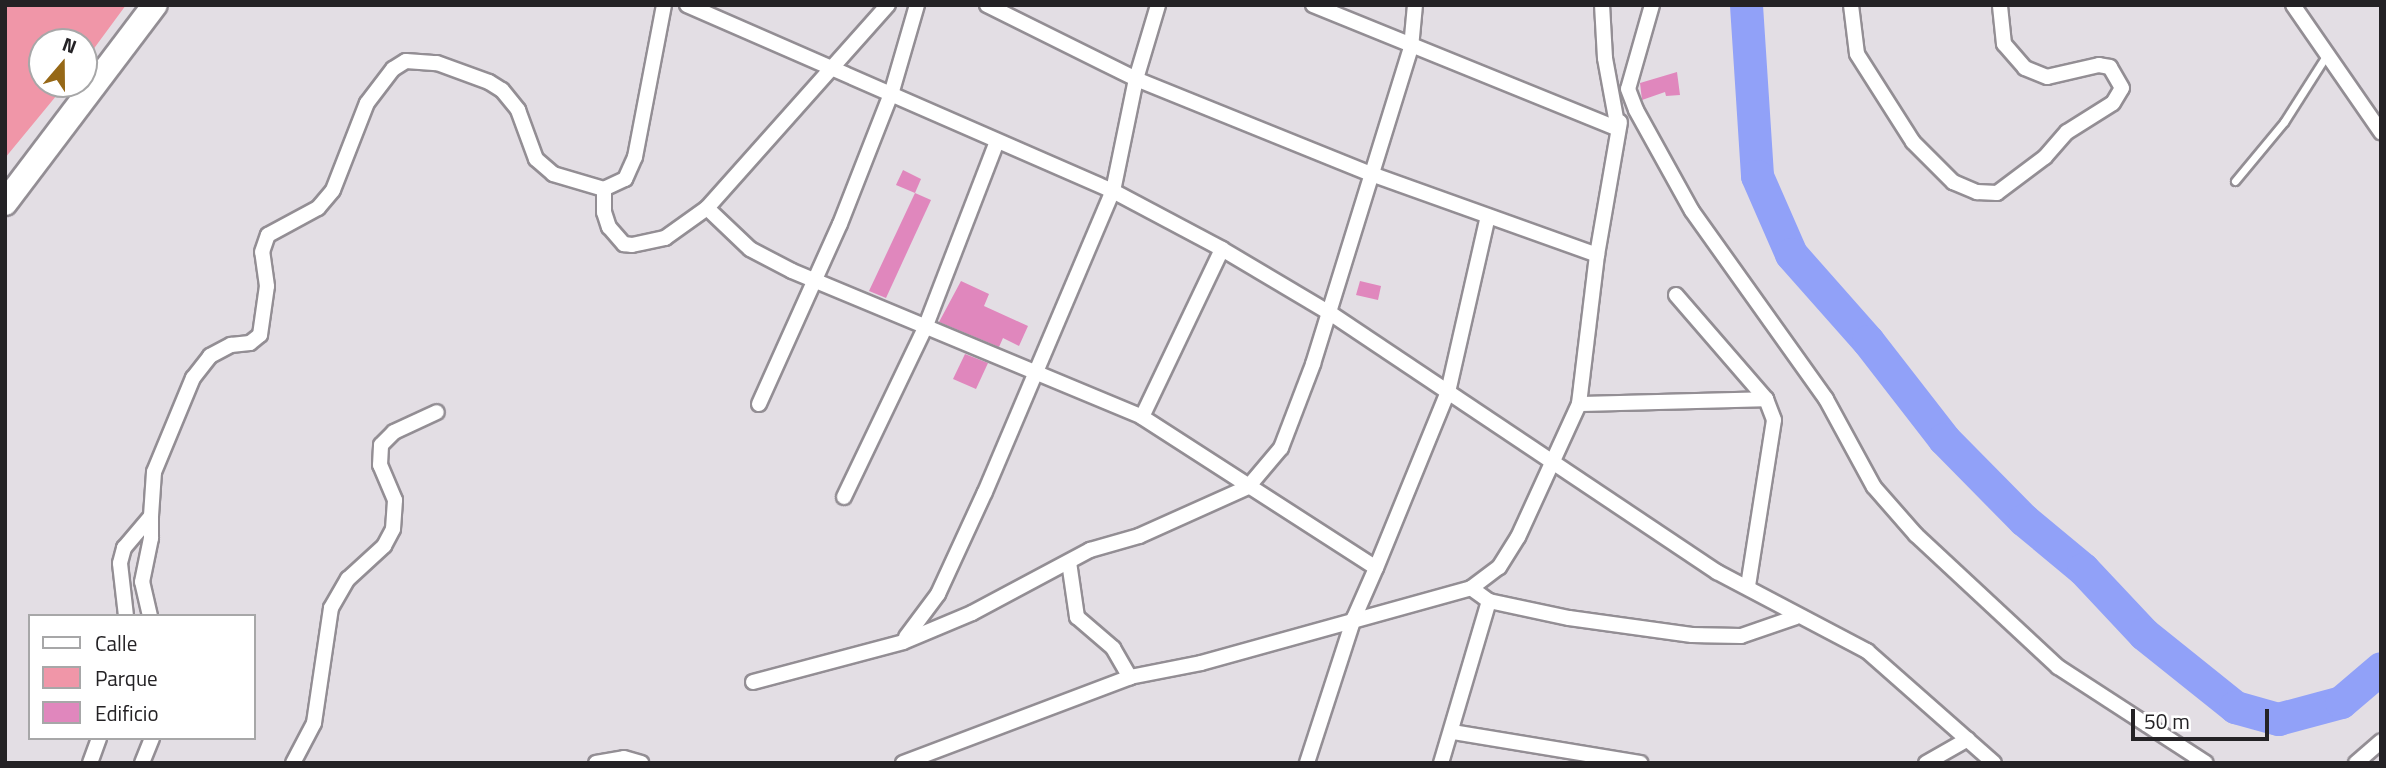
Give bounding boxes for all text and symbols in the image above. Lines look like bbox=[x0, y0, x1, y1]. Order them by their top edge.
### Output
north arrow bbox=[28, 28, 98, 98]
text: N bbox=[59, 29, 81, 61]
legend bbox=[28, 614, 256, 740]
text: Calle bbox=[95, 627, 137, 659]
text: Parque bbox=[95, 662, 158, 694]
scale bar bbox=[2134, 694, 2272, 738]
text: Edificio bbox=[95, 697, 159, 729]
text: 50 m bbox=[2144, 705, 2190, 737]

